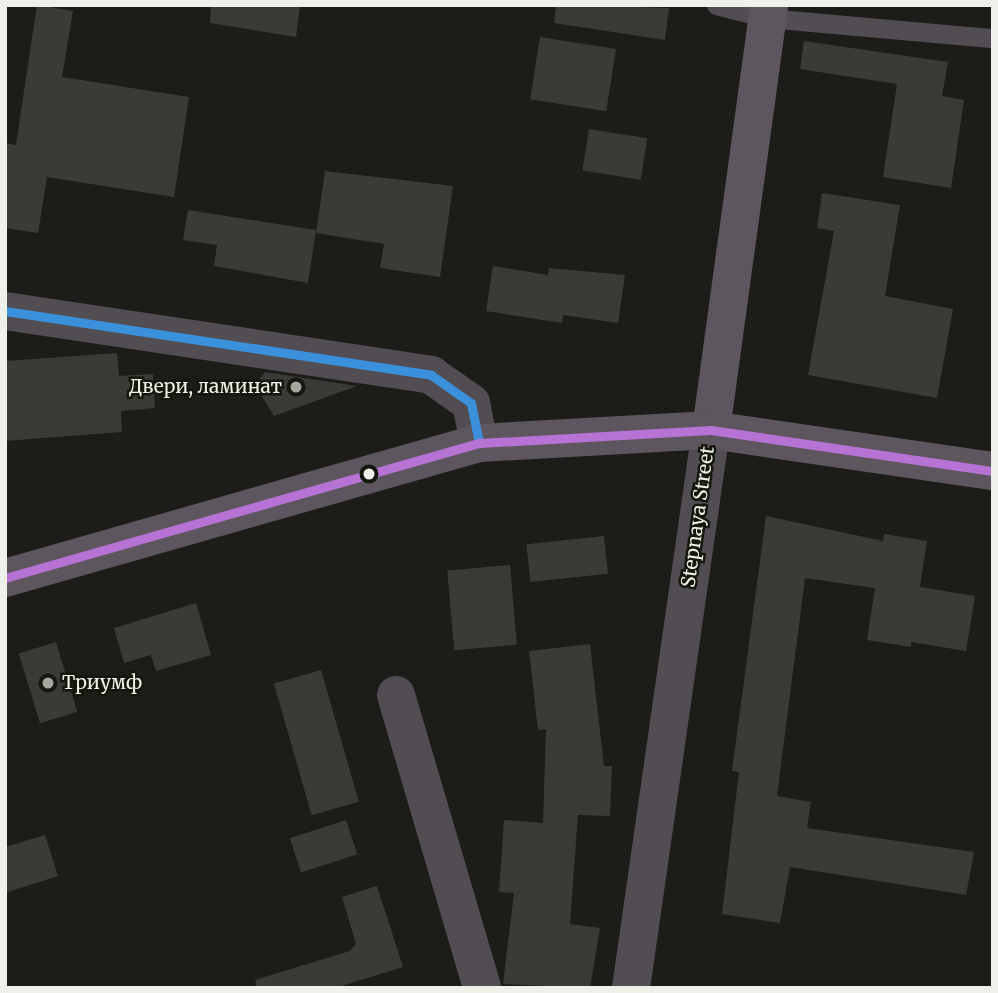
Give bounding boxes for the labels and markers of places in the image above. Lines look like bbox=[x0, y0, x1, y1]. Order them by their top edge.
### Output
place label: Двери, ламинат bbox=[129, 376, 282, 398]
marker: Двери, ламинат bbox=[288, 379, 304, 395]
unlabelled marker bbox=[362, 467, 376, 481]
place label: Триумф bbox=[62, 672, 142, 694]
marker: Триумф bbox=[40, 675, 56, 691]

